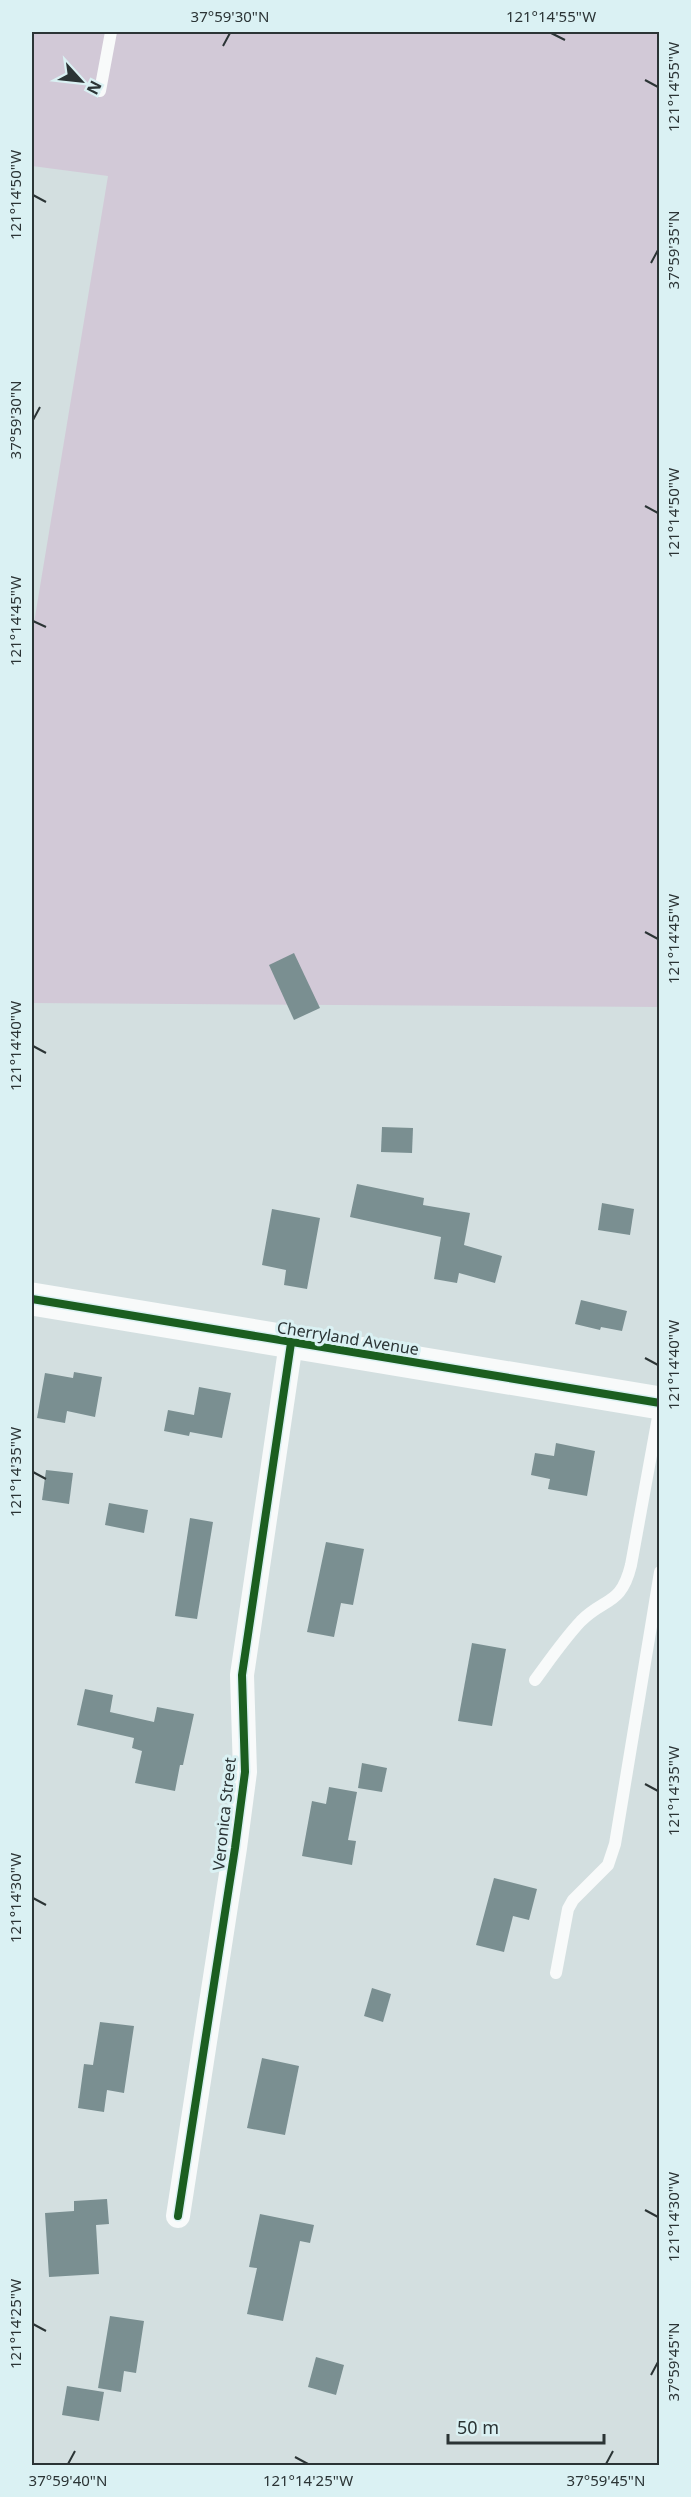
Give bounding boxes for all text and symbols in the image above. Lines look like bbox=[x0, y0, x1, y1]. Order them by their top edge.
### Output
text: 37°59'30"N bbox=[191, 6, 269, 26]
text: 121°14'55"W bbox=[506, 6, 596, 26]
text: 121°14'55"W bbox=[663, 42, 683, 132]
north arrow bbox=[51, 51, 111, 111]
text: N bbox=[82, 77, 107, 99]
text: 121°14'50"W bbox=[5, 150, 25, 240]
text: 37°59'35"N bbox=[663, 211, 683, 289]
text: 37°59'30"N bbox=[5, 381, 25, 459]
text: 121°14'50"W bbox=[663, 468, 683, 558]
text: 121°14'45"W bbox=[5, 576, 25, 666]
text: 121°14'45"W bbox=[663, 894, 683, 984]
text: 121°14'40"W bbox=[5, 1001, 25, 1091]
street label: Cherryland Avenue bbox=[275, 1316, 421, 1360]
text: 121°14'40"W bbox=[663, 1320, 683, 1410]
text: 121°14'35"W bbox=[5, 1427, 25, 1517]
text: 121°14'35"W bbox=[663, 1746, 683, 1836]
street label: Veronica Street bbox=[207, 1756, 241, 1872]
text: 121°14'30"W bbox=[5, 1853, 25, 1943]
text: 121°14'30"W bbox=[663, 2172, 683, 2262]
text: 121°14'25"W bbox=[5, 2279, 25, 2369]
text: 37°59'45"N bbox=[663, 2323, 683, 2401]
scale bar bbox=[448, 2407, 604, 2445]
text: 50 m bbox=[457, 2415, 499, 2439]
text: 37°59'40"N bbox=[29, 2470, 107, 2490]
text: 121°14'25"W bbox=[263, 2470, 353, 2490]
text: 37°59'45"N bbox=[567, 2470, 645, 2490]

